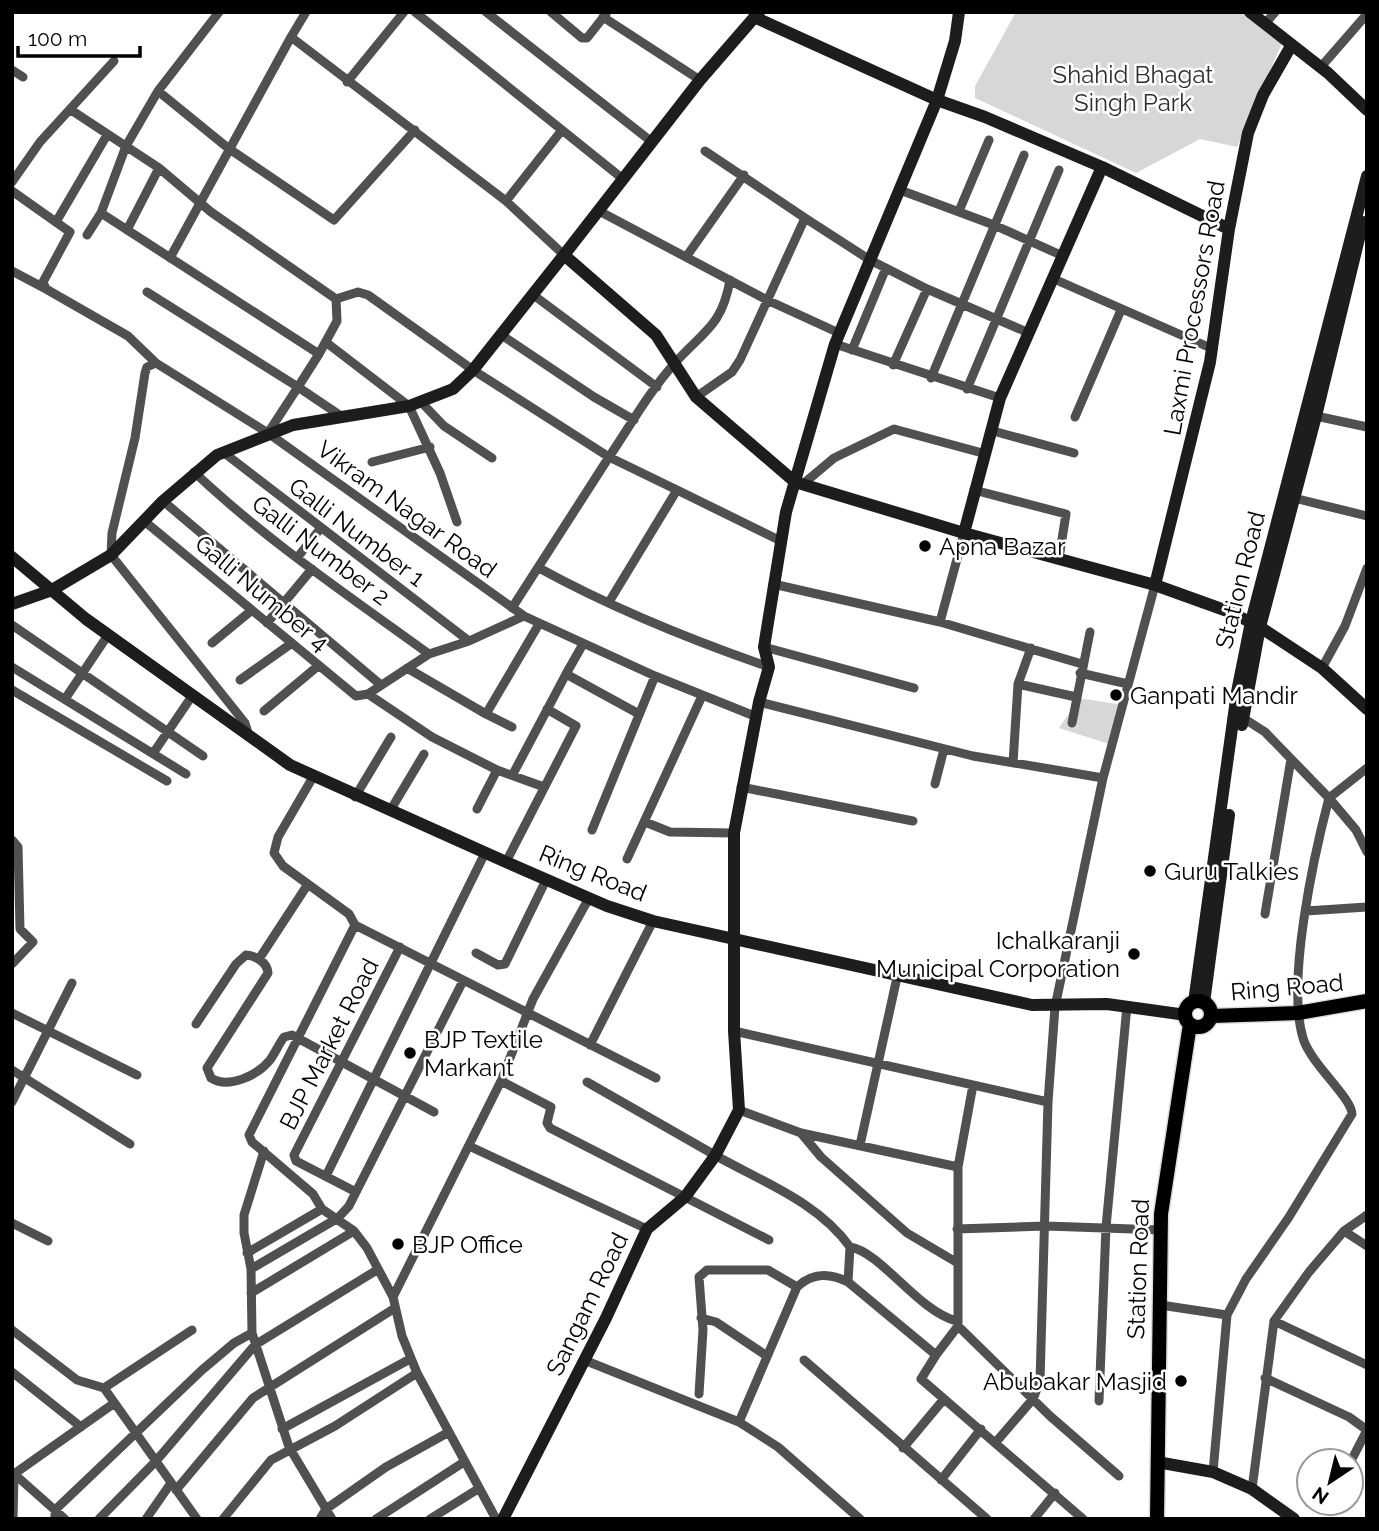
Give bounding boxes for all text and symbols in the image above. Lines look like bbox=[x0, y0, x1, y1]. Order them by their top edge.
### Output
scale bar bbox=[18, 14, 140, 58]
text: 100 m bbox=[28, 26, 87, 51]
park label: Shahid Bhagat Singh Park bbox=[1053, 60, 1213, 117]
street label: Laxmi Processors Road bbox=[1157, 178, 1231, 438]
street label: Vikram Nagar Road bbox=[312, 434, 502, 584]
street label: Galli Number 1 bbox=[283, 471, 431, 593]
street label: Galli Number 2 bbox=[246, 489, 396, 611]
street label: Station Road bbox=[1209, 508, 1271, 652]
street label: Galli Number 4 bbox=[189, 529, 335, 657]
place label: Apna Bazar bbox=[939, 532, 1066, 561]
marker: Apna Bazar bbox=[917, 538, 933, 554]
place label: Ganpati Mandir bbox=[1130, 681, 1299, 710]
marker: Ganpati Mandir bbox=[1108, 687, 1124, 703]
street label: Ring Road bbox=[535, 838, 651, 908]
place label: Guru Talkies bbox=[1164, 857, 1299, 886]
marker: Guru Talkies bbox=[1142, 863, 1158, 879]
place label: Ichalkaranji Municipal Corporation bbox=[876, 926, 1120, 983]
marker: Ichalkaranji Municipal Corporation bbox=[1126, 946, 1142, 962]
street label: BJP Market Road bbox=[273, 954, 385, 1134]
street label: Ring Road bbox=[1229, 968, 1345, 1006]
place label: BJP Textile Markant bbox=[424, 1025, 543, 1082]
marker: BJP Textile Markant bbox=[402, 1045, 418, 1061]
street label: Station Road bbox=[1121, 1198, 1155, 1340]
street label: Sangam Road bbox=[540, 1228, 634, 1380]
place label: BJP Office bbox=[412, 1230, 523, 1259]
marker: BJP Office bbox=[390, 1236, 406, 1252]
place label: Abubakar Masjid bbox=[983, 1367, 1167, 1396]
marker: Abubakar Masjid bbox=[1173, 1373, 1189, 1389]
north arrow bbox=[1295, 1447, 1365, 1517]
text: N bbox=[1308, 1483, 1332, 1509]

